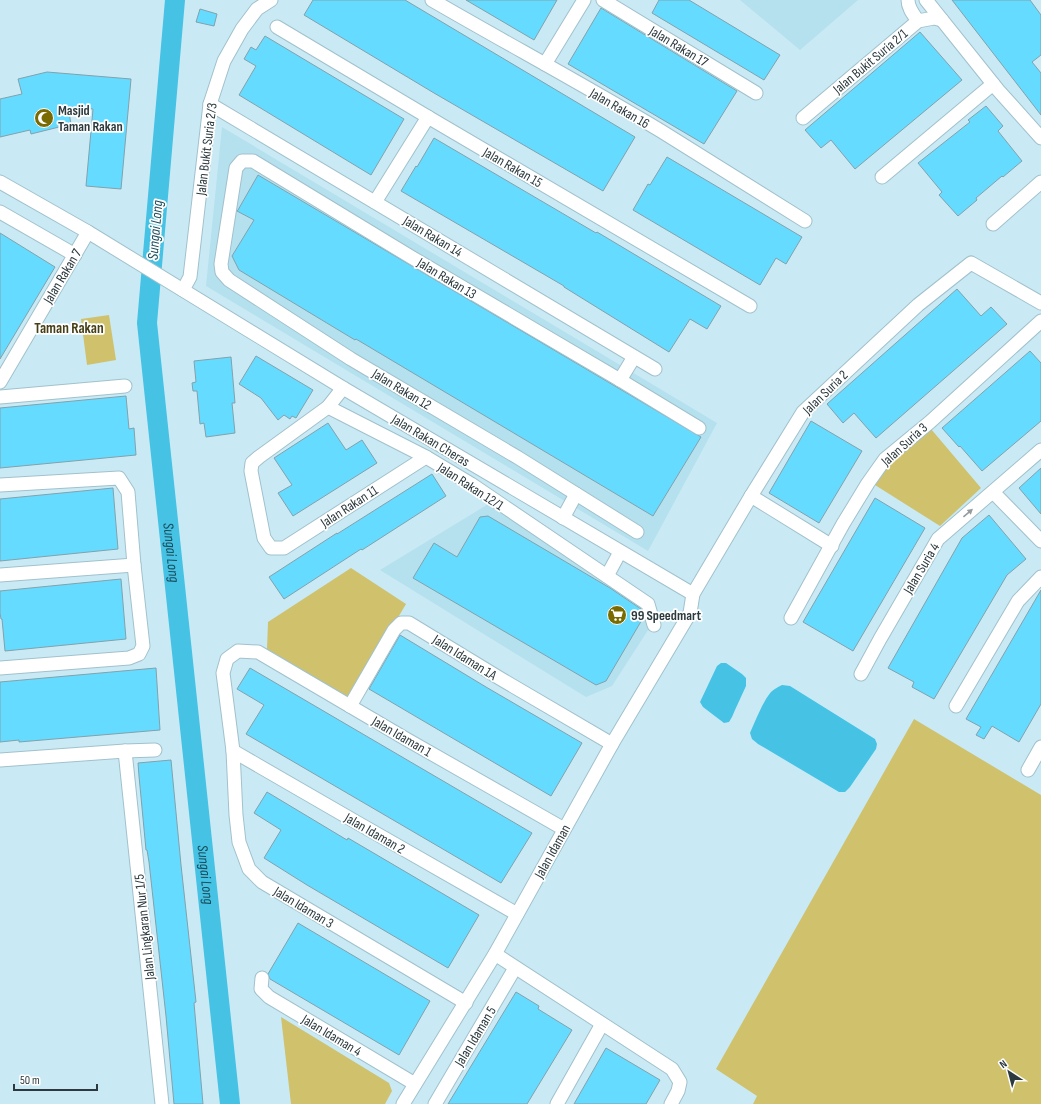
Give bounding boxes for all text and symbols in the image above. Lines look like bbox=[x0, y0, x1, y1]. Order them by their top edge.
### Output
street label: Jalan Rakan 17 bbox=[645, 22, 712, 71]
street label: Jalan Bukit Suria 2/1 bbox=[829, 25, 911, 98]
street label: Jalan Rakan 16 bbox=[586, 84, 653, 132]
place label: Masjid Taman Rakan bbox=[58, 102, 123, 135]
street label: Jalan Bukit Suria 2/3 bbox=[192, 102, 221, 197]
mosque icon: Masjid Taman Rakan bbox=[33, 107, 55, 129]
street label: Jalan Rakan 15 bbox=[479, 143, 546, 191]
water label: Sungai Long bbox=[143, 199, 168, 261]
street label: Jalan Rakan 14 bbox=[399, 212, 465, 261]
street label: Jalan Rakan 7 bbox=[39, 246, 86, 308]
street label: Jalan Rakan 13 bbox=[413, 254, 479, 303]
district label: Taman Rakan bbox=[34, 319, 104, 338]
street label: Jalan Rakan 12 bbox=[368, 365, 435, 414]
street label: Jalan Suria 2 bbox=[798, 367, 852, 419]
street label: Jalan Rakan Cheras bbox=[388, 410, 473, 470]
street label: Jalan Suria 3 bbox=[877, 419, 931, 470]
street label: Jalan Rakan 12/1 bbox=[434, 458, 507, 514]
street label: Jalan Rakan 11 bbox=[317, 482, 381, 532]
one-way arrow bbox=[963, 509, 973, 518]
water label: Sungai Long bbox=[158, 522, 183, 583]
street label: Jalan Suria 4 bbox=[899, 540, 943, 598]
supermarket icon: 99 Speedmart bbox=[606, 604, 628, 626]
place label: 99 Speedmart bbox=[631, 607, 702, 624]
street label: Jalan Idaman 1A bbox=[429, 631, 501, 684]
street label: Jalan Idaman 1 bbox=[368, 712, 435, 760]
street label: Jalan Idaman 2 bbox=[341, 809, 408, 858]
street label: Jalan Idaman bbox=[530, 821, 574, 882]
water label: Sungai Long bbox=[193, 844, 218, 905]
street label: Jalan Lingkaran Nur 1/5 bbox=[130, 873, 159, 982]
street label: Jalan Idaman 3 bbox=[270, 882, 337, 932]
street label: Jalan Idaman 5 bbox=[450, 1003, 500, 1070]
street label: Jalan Idaman 4 bbox=[298, 1010, 365, 1060]
north arrow bbox=[989, 1052, 1029, 1092]
text: N bbox=[997, 1057, 1010, 1071]
scale bar bbox=[14, 1066, 97, 1092]
text: 50 m bbox=[20, 1073, 40, 1088]

